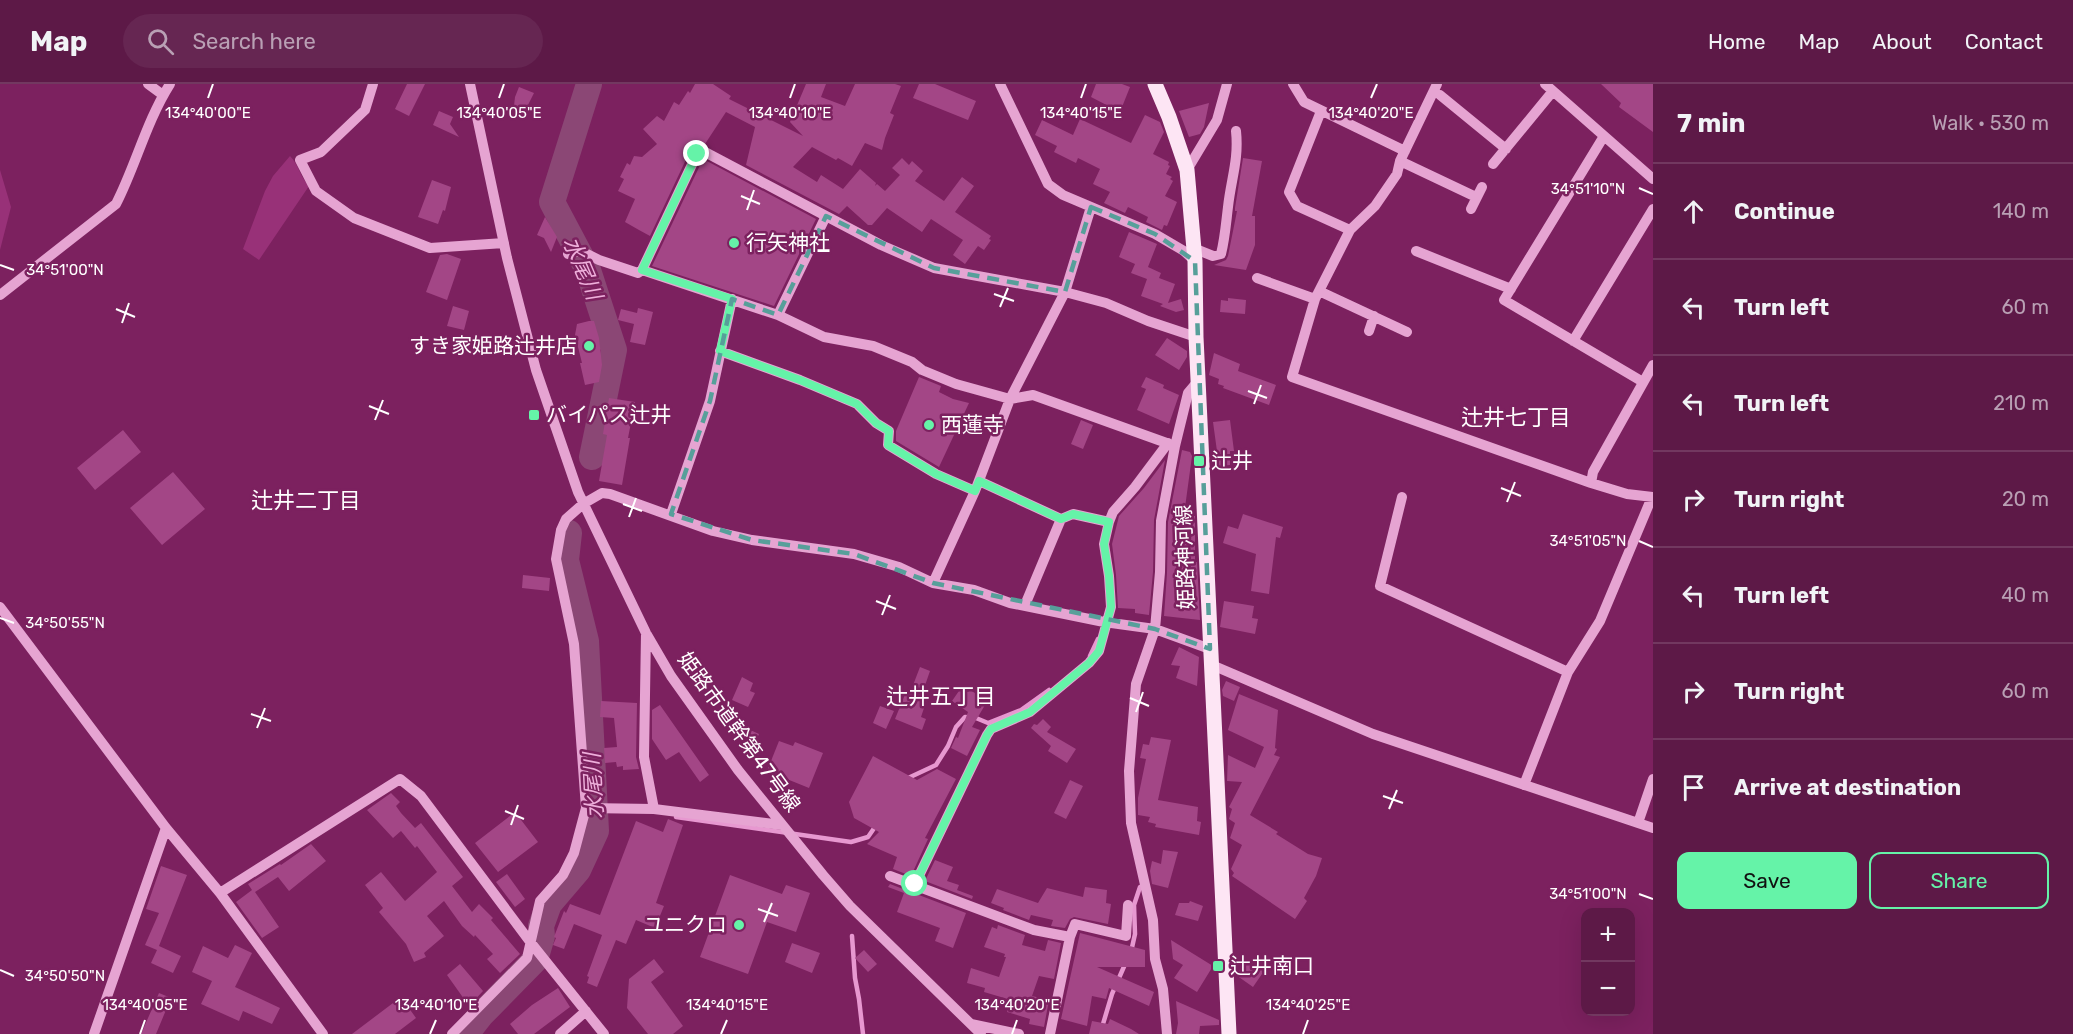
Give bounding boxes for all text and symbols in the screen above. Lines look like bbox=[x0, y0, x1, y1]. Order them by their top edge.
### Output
search box bbox=[123, 14, 543, 68]
text: Map bbox=[30, 25, 87, 58]
icon: search bbox=[144, 25, 177, 58]
text: Search here bbox=[192, 28, 316, 55]
text: Home bbox=[1708, 29, 1765, 54]
text: Map bbox=[1798, 29, 1839, 54]
text: About bbox=[1872, 29, 1932, 54]
text: Contact bbox=[1965, 29, 2043, 54]
text: 134°40'00"E bbox=[165, 104, 251, 122]
text: 134°40'05"E bbox=[456, 104, 542, 122]
text: 134°40'10"E bbox=[749, 104, 831, 122]
text: 134°40'15"E bbox=[1040, 104, 1122, 122]
text: 134°40'20"E bbox=[1328, 104, 1414, 122]
text: 7 min bbox=[1677, 108, 1745, 139]
text: Walk · 530 m bbox=[1932, 111, 2049, 135]
route end bbox=[683, 140, 709, 166]
text: 34°51'10"N bbox=[1551, 180, 1625, 198]
icon: ahead bbox=[1677, 195, 1710, 228]
text: Continue bbox=[1734, 198, 1835, 225]
text: 140 m bbox=[1993, 199, 2049, 223]
place label: 行矢神社 bbox=[746, 230, 830, 255]
water label: 水尾川 bbox=[557, 233, 609, 306]
marker: 行矢神社 bbox=[727, 236, 741, 250]
text: 34°51'00"N bbox=[26, 261, 104, 279]
icon: left bbox=[1677, 291, 1710, 324]
text: Turn left bbox=[1734, 294, 1829, 321]
text: 60 m bbox=[2002, 295, 2049, 319]
place label: すき家姫路辻井店 bbox=[409, 333, 577, 358]
marker: すき家姫路辻井店 bbox=[582, 339, 596, 353]
icon: left bbox=[1677, 387, 1710, 420]
text: Turn left bbox=[1734, 390, 1829, 417]
text: 210 m bbox=[1993, 391, 2049, 415]
place label: バイパス辻井 bbox=[546, 402, 672, 427]
district label: 辻井七丁目 bbox=[1461, 404, 1571, 431]
marker: バイパス辻井 bbox=[527, 408, 541, 422]
place label: 西蓮寺 bbox=[941, 412, 1004, 437]
marker: 西蓮寺 bbox=[922, 418, 936, 432]
place label: 辻井 bbox=[1211, 448, 1253, 473]
marker: 辻井 bbox=[1192, 454, 1206, 468]
icon: right bbox=[1677, 483, 1710, 516]
text: Turn right bbox=[1734, 486, 1844, 513]
district label: 辻井二丁目 bbox=[251, 487, 361, 514]
text: 20 m bbox=[2002, 487, 2049, 511]
street label: 姫路神河線 bbox=[1170, 504, 1199, 610]
text: 34°51'05"N bbox=[1550, 532, 1627, 550]
icon: left bbox=[1677, 579, 1710, 612]
text: Turn left bbox=[1734, 582, 1829, 609]
text: 40 m bbox=[2001, 583, 2049, 607]
text: 34°50'55"N bbox=[25, 614, 105, 632]
street label: 姫路市道幹第47号線 bbox=[673, 647, 806, 816]
icon: right bbox=[1677, 675, 1710, 708]
text: Turn right bbox=[1734, 678, 1844, 705]
text: 60 m bbox=[2002, 679, 2049, 703]
district label: 辻井五丁目 bbox=[886, 683, 996, 710]
water label: 水尾川 bbox=[578, 750, 609, 820]
icon: arrive bbox=[1677, 771, 1710, 804]
text: Arrive at destination bbox=[1734, 774, 1961, 801]
button: Save bbox=[1677, 852, 1857, 909]
button: Share bbox=[1869, 852, 2049, 909]
route start bbox=[901, 870, 927, 896]
text: 34°51'00"N bbox=[1549, 885, 1627, 903]
map controls bbox=[1581, 908, 1635, 1016]
button: + bbox=[1581, 908, 1635, 962]
place label: ユニクロ bbox=[643, 912, 727, 937]
marker: ユニクロ bbox=[732, 918, 746, 932]
place label: 辻井南口 bbox=[1230, 953, 1314, 978]
marker: 辻井南口 bbox=[1211, 959, 1225, 973]
button: − bbox=[1581, 962, 1635, 1016]
text: 34°50'50"N bbox=[25, 967, 105, 985]
text: 134°40'05"E bbox=[102, 996, 188, 1014]
text: 134°40'10"E bbox=[395, 996, 477, 1014]
text: 134°40'15"E bbox=[686, 996, 768, 1014]
text: 134°40'20"E bbox=[974, 996, 1060, 1014]
text: 134°40'25"E bbox=[1266, 996, 1350, 1014]

